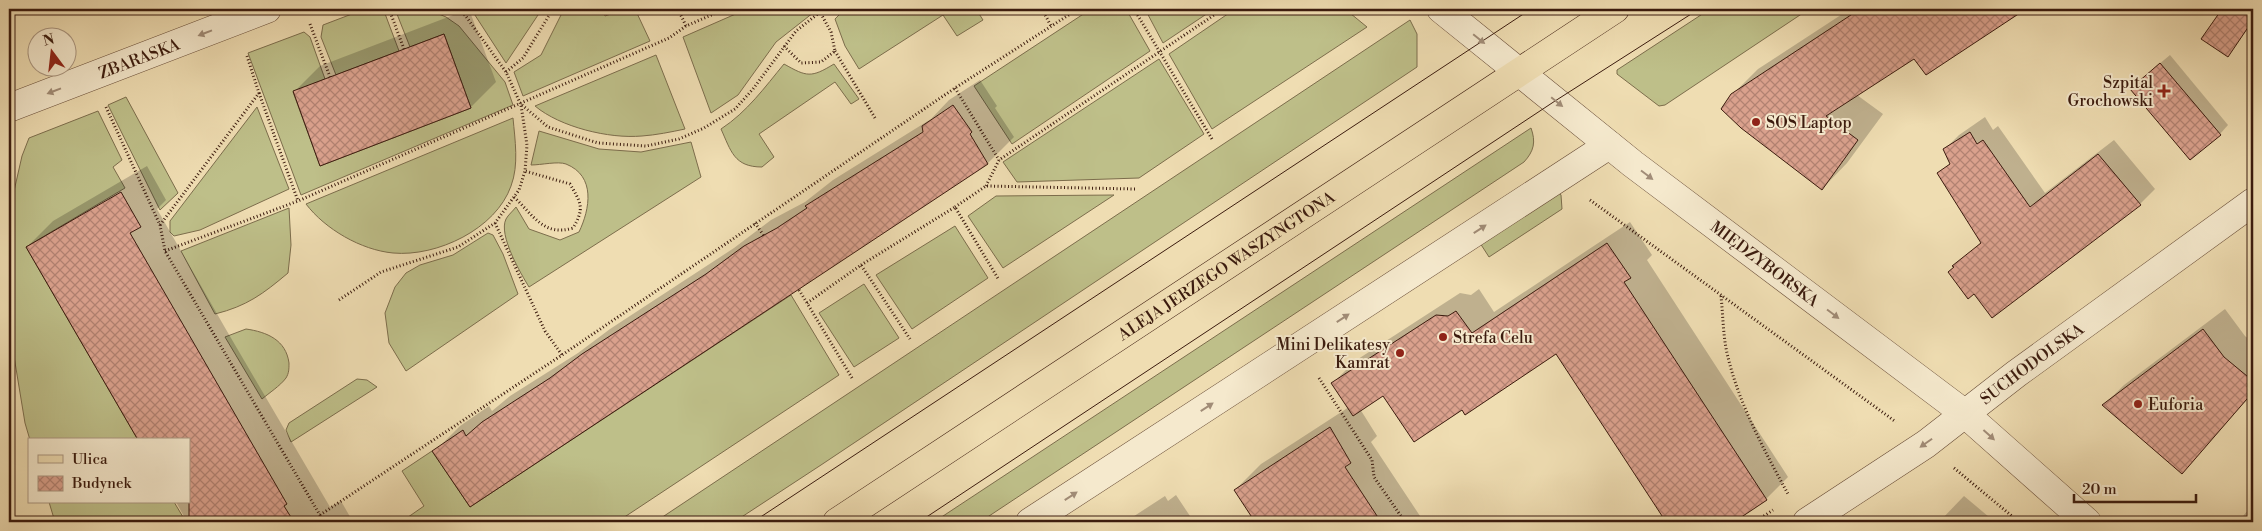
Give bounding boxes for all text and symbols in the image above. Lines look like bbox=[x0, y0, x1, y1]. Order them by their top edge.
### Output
north arrow bbox=[28, 28, 78, 78]
one-way arrow bbox=[198, 29, 213, 37]
text: N bbox=[41, 30, 57, 51]
street label: ZBARASKA bbox=[96, 34, 183, 84]
one-way arrow bbox=[1472, 34, 1485, 45]
place label: Szpital Grochowski bbox=[2067, 73, 2153, 111]
marker: Szpital Grochowski bbox=[2157, 84, 2171, 98]
one-way arrow bbox=[46, 87, 61, 95]
one-way arrow bbox=[1550, 97, 1563, 108]
place label: SOS Laptop bbox=[1766, 113, 1852, 133]
marker: SOS Laptop bbox=[1750, 116, 1762, 128]
one-way arrow bbox=[1640, 169, 1653, 180]
street label: ALEJA JERZEGO WASZYNGTONA bbox=[1113, 187, 1340, 346]
street label: MIĘDZYBORSKA bbox=[1706, 217, 1823, 312]
one-way arrow bbox=[1473, 225, 1486, 234]
one-way arrow bbox=[1826, 309, 1839, 320]
one-way arrow bbox=[1337, 313, 1350, 323]
street label: SUCHODOLSKA bbox=[1976, 319, 2089, 409]
place label: Strefa Celu bbox=[1453, 328, 1533, 348]
marker: Strefa Celu bbox=[1437, 331, 1449, 343]
place label: Mini Delikatesy Kamrat bbox=[1276, 335, 1390, 373]
marker: Mini Delikatesy Kamrat bbox=[1394, 347, 1406, 359]
place label: Euforia bbox=[2148, 395, 2204, 415]
marker: Euforia bbox=[2132, 398, 2144, 410]
one-way arrow bbox=[1201, 402, 1214, 412]
one-way arrow bbox=[1983, 429, 1995, 441]
legend bbox=[28, 438, 190, 504]
one-way arrow bbox=[1919, 438, 1933, 448]
text: Ulica bbox=[72, 450, 108, 469]
scale bar bbox=[2074, 471, 2197, 503]
text: Budynek bbox=[71, 474, 133, 493]
text: 20 m bbox=[2082, 480, 2117, 499]
one-way arrow bbox=[1065, 491, 1078, 500]

